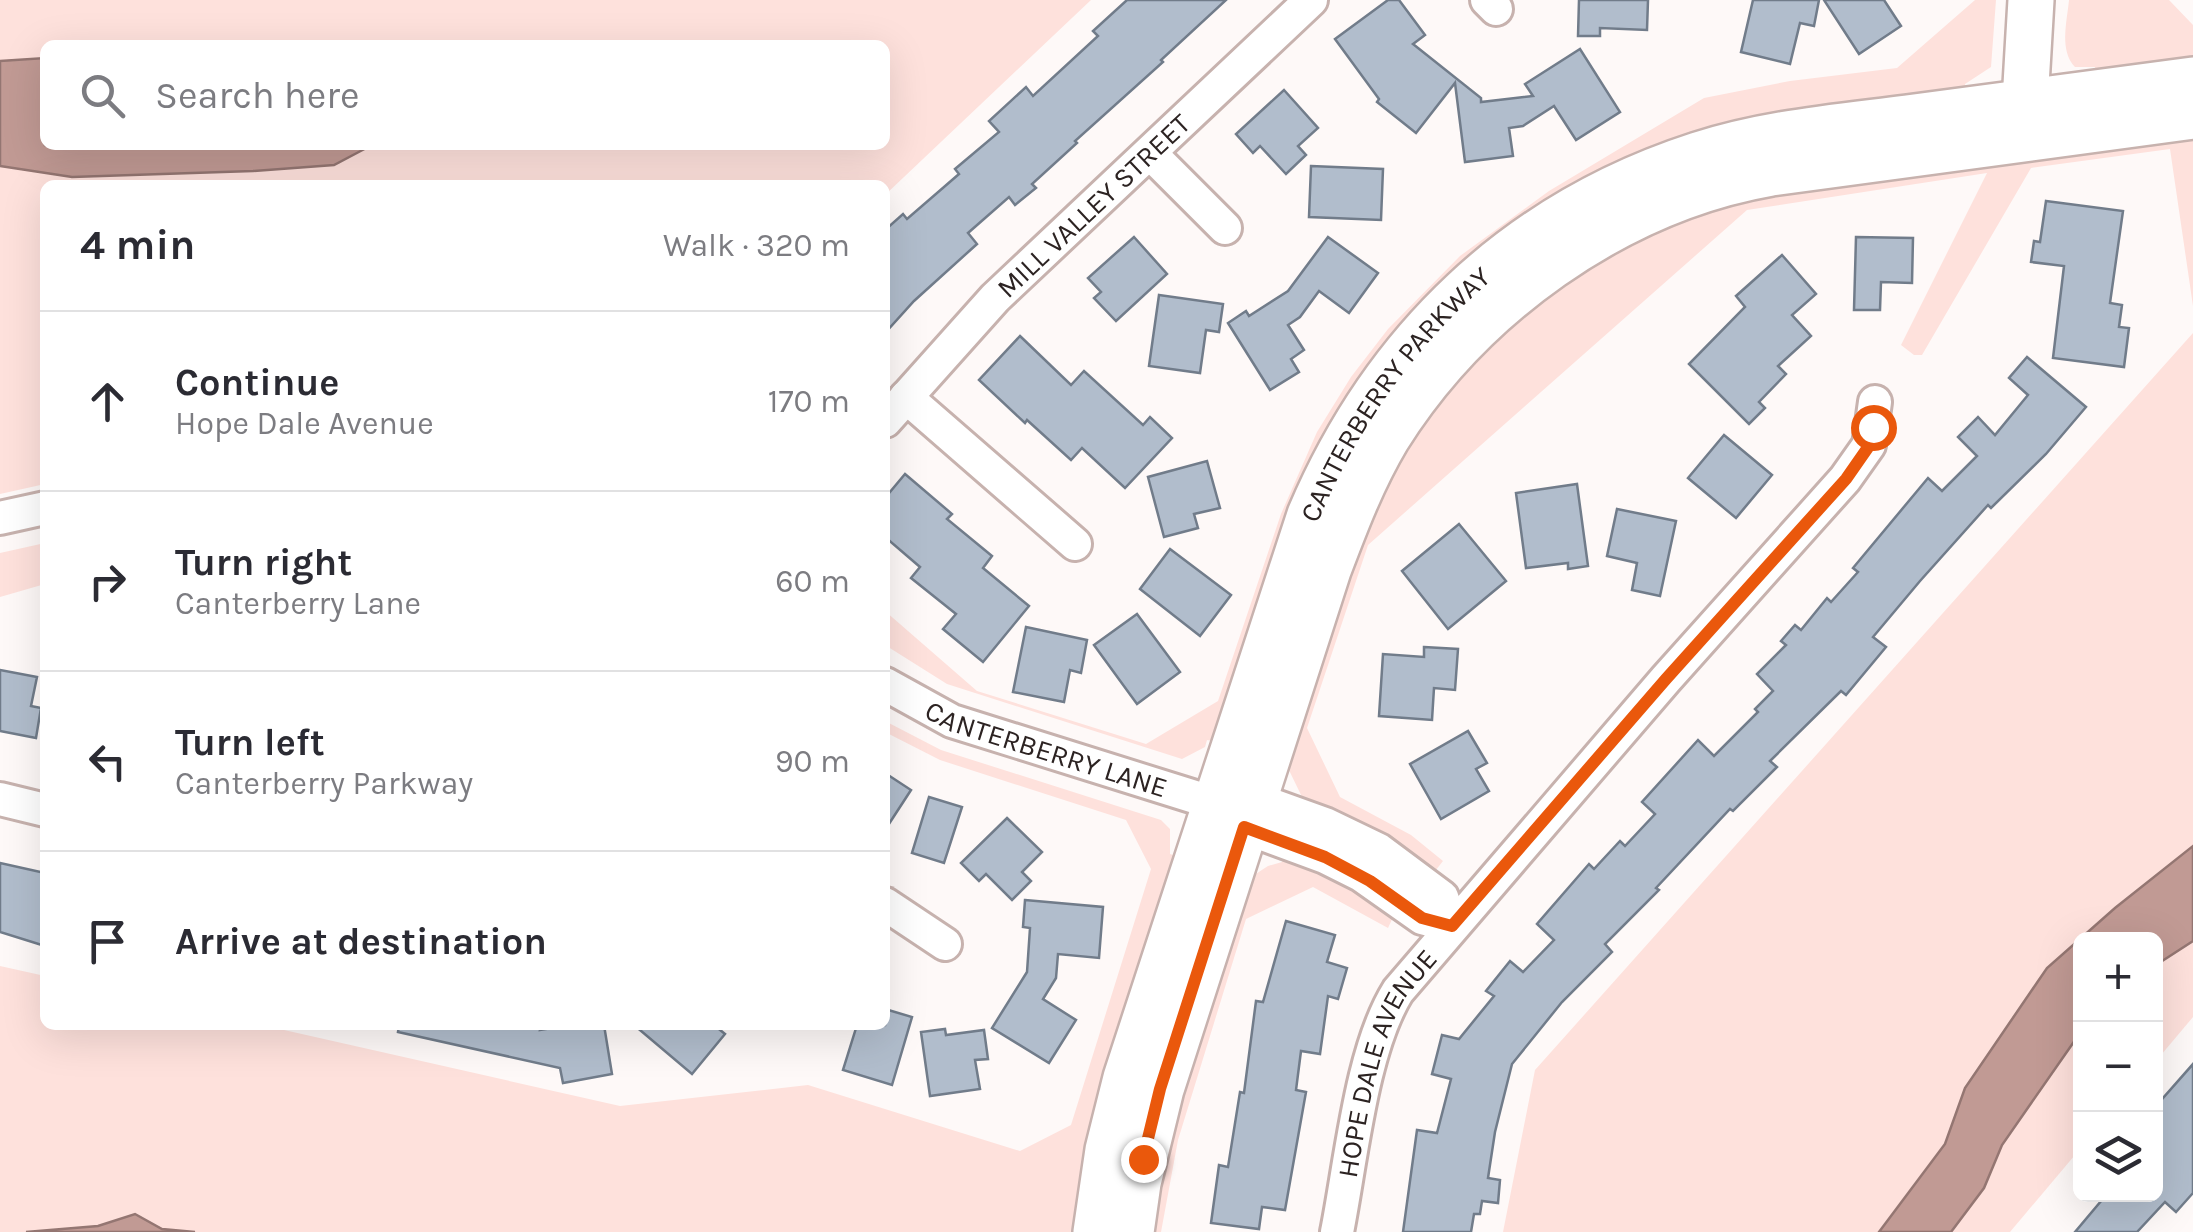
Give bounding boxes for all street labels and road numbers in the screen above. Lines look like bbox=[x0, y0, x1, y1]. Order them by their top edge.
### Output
street label: MILL VALLEY STREET bbox=[990, 107, 1197, 304]
street label: CANTERBERRY PARKWAY bbox=[1293, 259, 1497, 527]
street label: CANTERBERRY LANE bbox=[920, 693, 1172, 804]
street label: HOPE DALE AVENUE bbox=[1330, 942, 1443, 1180]

